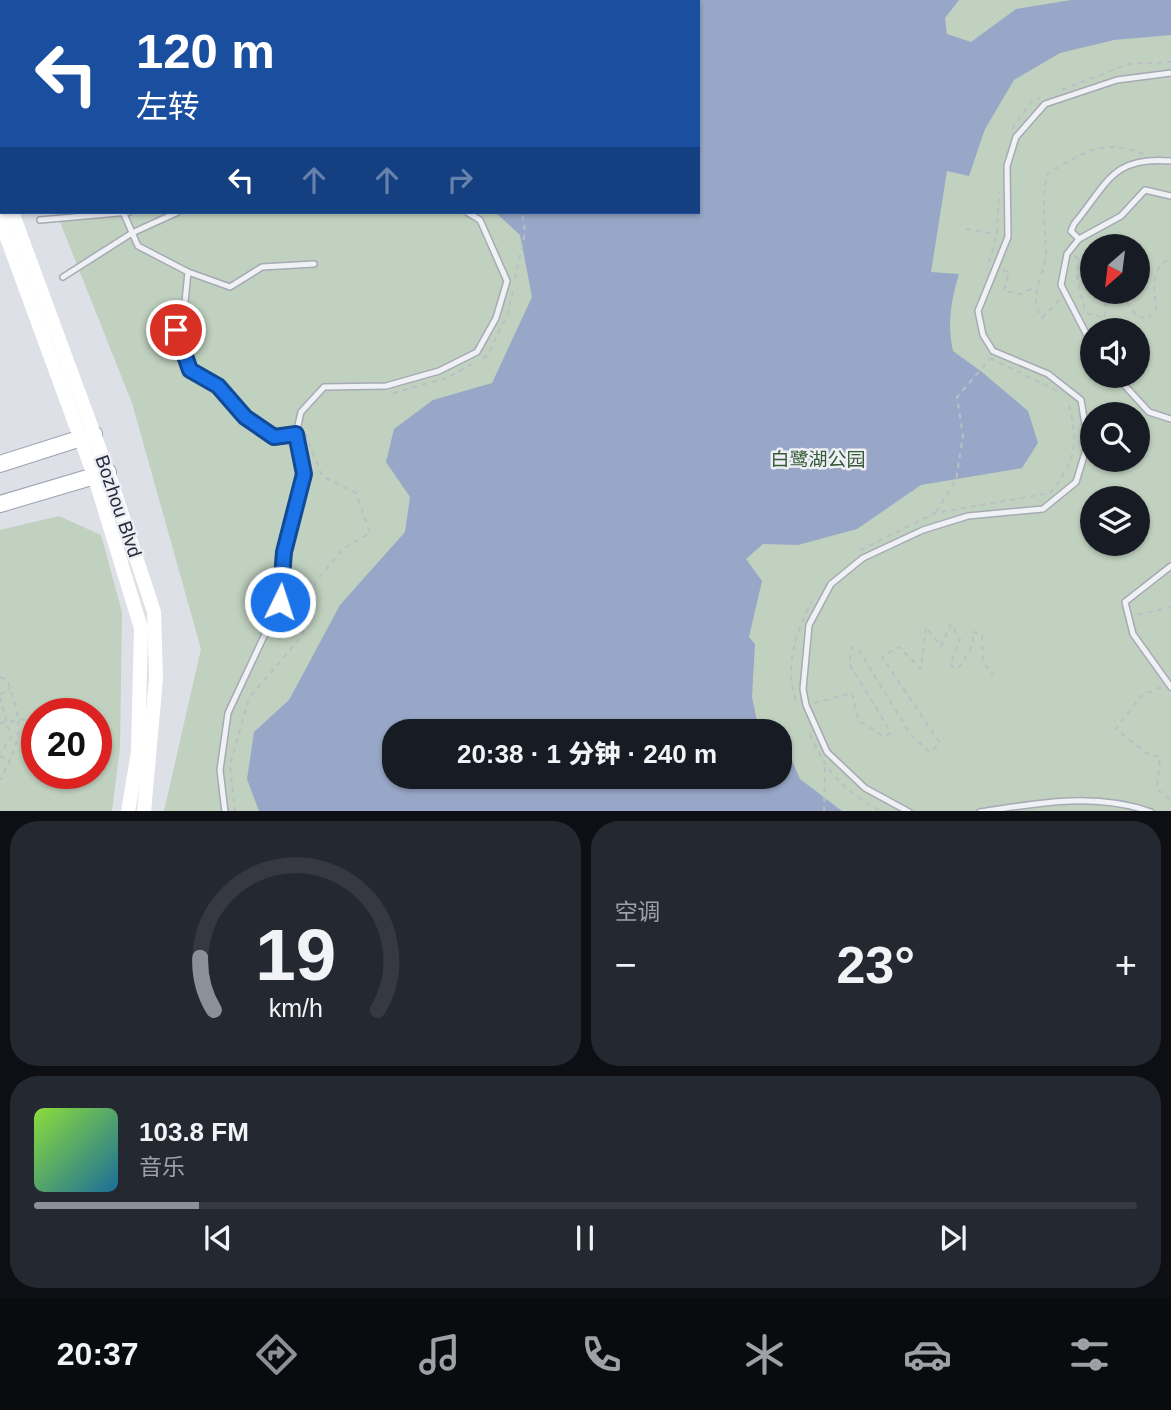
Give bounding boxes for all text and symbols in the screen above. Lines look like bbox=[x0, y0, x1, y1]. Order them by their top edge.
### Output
text: 120 m bbox=[136, 24, 275, 78]
icon: left bbox=[21, 28, 112, 119]
text: 左转 bbox=[136, 89, 200, 125]
icon: left bbox=[222, 161, 260, 199]
icon: ahead bbox=[295, 161, 333, 199]
icon: ahead bbox=[368, 161, 406, 199]
icon: right bbox=[441, 161, 479, 199]
north arrow bbox=[1080, 234, 1150, 304]
map controls bbox=[1080, 234, 1150, 556]
pin bbox=[146, 300, 206, 360]
icon: arrive bbox=[157, 311, 195, 349]
button: sound bbox=[1080, 318, 1150, 388]
button: search bbox=[1080, 402, 1150, 472]
park label: 白鹭湖公园 bbox=[770, 449, 866, 470]
street label: Bozhou Blvd bbox=[91, 452, 146, 560]
button: layers bbox=[1080, 486, 1150, 556]
position arrow bbox=[243, 565, 317, 639]
speed limit sign: 20 bbox=[21, 698, 112, 789]
text: 20:38 · 1 分钟 · 240 m bbox=[457, 739, 717, 769]
text: 空调 bbox=[615, 899, 661, 925]
text: 19 bbox=[255, 914, 336, 995]
text: 23° bbox=[836, 936, 915, 994]
text: − bbox=[615, 944, 637, 986]
text: + bbox=[1115, 944, 1137, 986]
text: km/h bbox=[268, 993, 322, 1021]
text: 103.8 FM bbox=[139, 1117, 249, 1147]
text: 音乐 bbox=[139, 1154, 185, 1180]
icon: previous bbox=[199, 1219, 237, 1257]
icon: pause bbox=[566, 1219, 604, 1257]
icon: next bbox=[934, 1219, 972, 1257]
icon: directions bbox=[252, 1330, 301, 1379]
icon: music bbox=[415, 1330, 464, 1379]
icon: phone bbox=[577, 1330, 626, 1379]
icon: climate bbox=[740, 1330, 789, 1379]
icon: car bbox=[903, 1330, 952, 1379]
icon: filters bbox=[1065, 1330, 1114, 1379]
text: 20:37 bbox=[57, 1336, 139, 1372]

